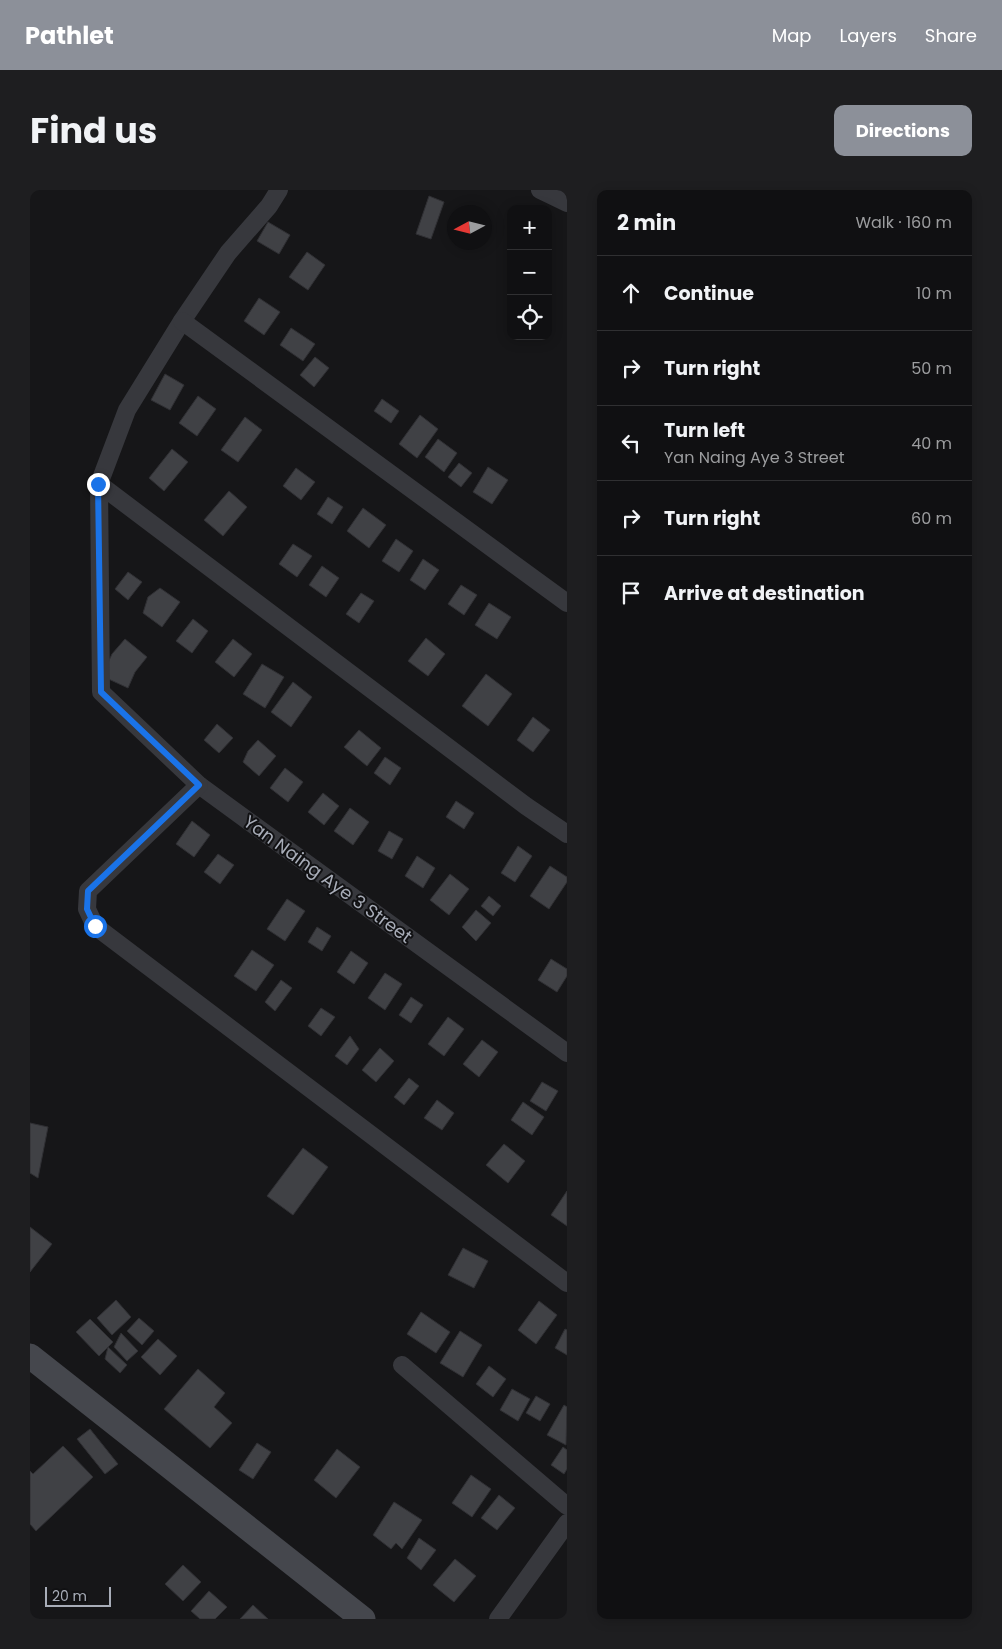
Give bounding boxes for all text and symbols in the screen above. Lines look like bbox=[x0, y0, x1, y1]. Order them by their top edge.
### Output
text: Pathlet bbox=[25, 19, 114, 52]
text: Map bbox=[772, 23, 812, 48]
text: Layers bbox=[840, 23, 897, 48]
text: Share bbox=[925, 23, 977, 48]
button: Directions bbox=[834, 105, 972, 156]
text: Find us bbox=[30, 106, 157, 155]
north arrow bbox=[447, 205, 492, 250]
map controls bbox=[507, 205, 552, 340]
button: + bbox=[507, 205, 552, 250]
text: 2 min bbox=[617, 208, 676, 237]
text: Walk · 160 m bbox=[855, 211, 952, 234]
button: − bbox=[507, 250, 552, 295]
icon: ahead bbox=[617, 279, 645, 307]
text: Continue bbox=[664, 280, 754, 307]
text: 10 m bbox=[916, 282, 952, 305]
button: locate bbox=[507, 295, 552, 340]
icon: right bbox=[617, 354, 645, 382]
text: Turn right bbox=[664, 355, 760, 382]
text: 50 m bbox=[911, 357, 952, 380]
text: Turn left bbox=[664, 417, 745, 444]
icon: left bbox=[617, 429, 645, 457]
text: 40 m bbox=[911, 432, 952, 455]
text: Yan Naing Aye 3 Street bbox=[664, 446, 845, 469]
route end bbox=[87, 473, 110, 496]
icon: right bbox=[617, 504, 645, 532]
text: Turn right bbox=[664, 505, 760, 532]
text: 60 m bbox=[911, 507, 952, 530]
icon: arrive bbox=[617, 579, 645, 607]
text: Arrive at destination bbox=[664, 580, 865, 607]
street label: Yan Naing Aye 3 Street bbox=[238, 809, 418, 949]
route start bbox=[84, 915, 107, 938]
scale bar bbox=[45, 1584, 111, 1607]
text: 20 m bbox=[52, 1586, 87, 1606]

